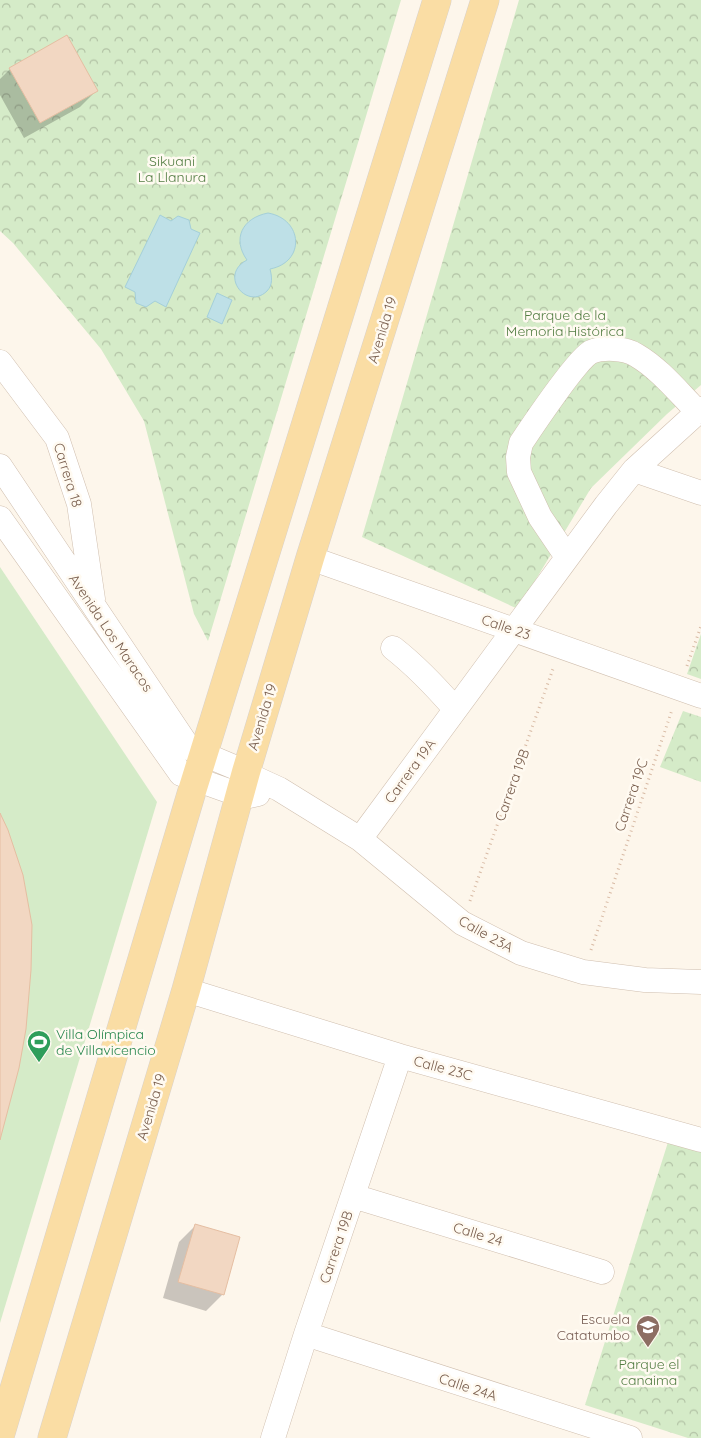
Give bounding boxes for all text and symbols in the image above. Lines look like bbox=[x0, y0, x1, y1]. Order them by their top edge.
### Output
park label: Sikuani La Llanura bbox=[138, 152, 206, 186]
street label: Avenida 19 bbox=[363, 294, 401, 366]
park label: Parque de la Memoria Histórica bbox=[506, 306, 624, 340]
street label: Carrera 18 bbox=[50, 441, 86, 509]
street label: Avenida Los Maracos bbox=[65, 571, 157, 695]
street label: Calle 23 bbox=[479, 610, 533, 644]
street label: Avenida 19 bbox=[243, 681, 281, 753]
street label: Carrera 19A bbox=[381, 735, 439, 807]
street label: Carrera 19B bbox=[491, 746, 533, 824]
street label: Carrera 19C bbox=[610, 756, 652, 834]
street label: Calle 23A bbox=[455, 912, 517, 956]
place label: Villa Olímpica de Villavicencio bbox=[56, 1025, 156, 1059]
sports icon: Villa Olímpica de Villavicencio bbox=[26, 1029, 52, 1063]
street label: Calle 23C bbox=[412, 1052, 474, 1084]
street label: Avenida 19 bbox=[132, 1071, 170, 1143]
street label: Carrera 19B bbox=[315, 1208, 357, 1286]
street label: Calle 24 bbox=[451, 1218, 505, 1250]
place label: Escuela Catatumbo bbox=[557, 1310, 630, 1344]
school or university icon: Escuela Catatumbo bbox=[635, 1314, 661, 1348]
park label: Parque el canaima bbox=[618, 1355, 680, 1389]
street label: Calle 24A bbox=[437, 1369, 499, 1405]

